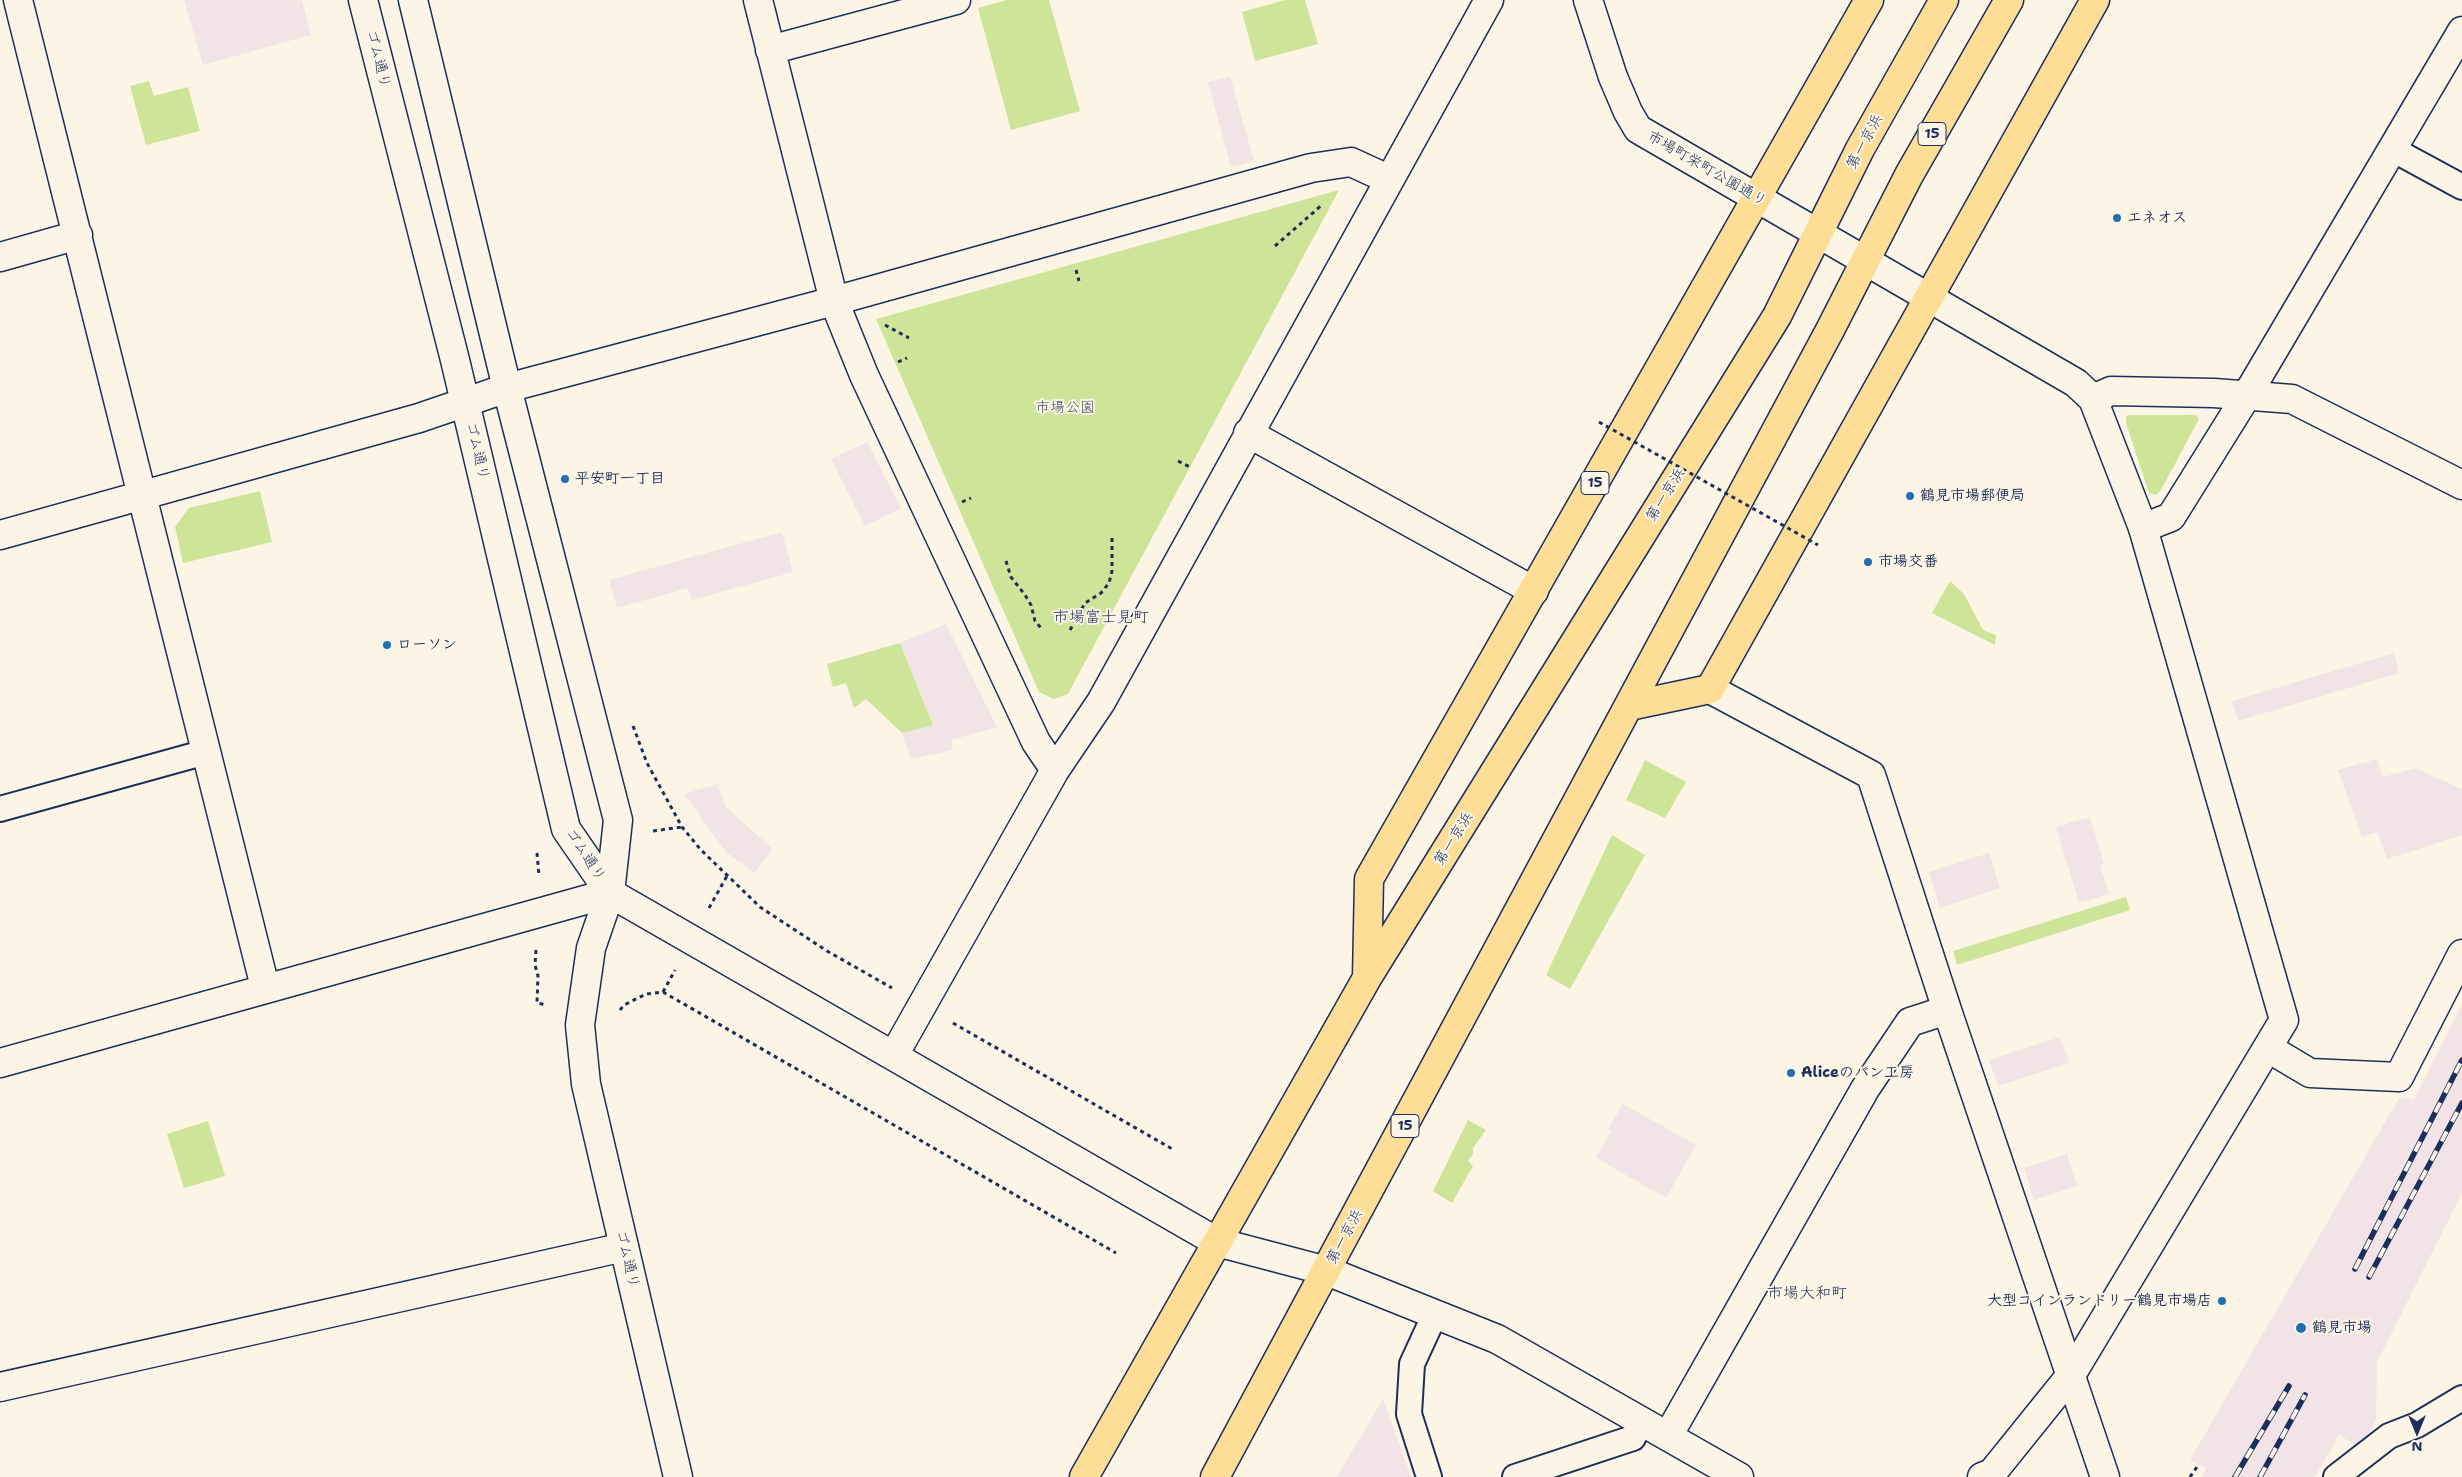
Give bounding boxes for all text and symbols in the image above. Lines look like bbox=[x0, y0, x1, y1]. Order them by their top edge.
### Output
street label: ゴム通り bbox=[362, 28, 394, 90]
street label: 第一京浜 bbox=[1843, 111, 1887, 173]
road number: 15 bbox=[1918, 122, 1946, 146]
street label: 市場町栄町公園通り bbox=[1644, 127, 1770, 211]
place label: エネオス bbox=[2127, 209, 2187, 227]
marker: エネオス bbox=[2111, 212, 2123, 224]
park label: 市場公園 bbox=[1035, 399, 1095, 417]
street label: ゴム通り bbox=[461, 420, 493, 482]
street label: 第一京浜 bbox=[1642, 465, 1690, 525]
place label: 平安町一丁目 bbox=[575, 470, 665, 488]
road number: 15 bbox=[1581, 472, 1609, 494]
marker: 平安町一丁目 bbox=[559, 473, 571, 485]
place label: 鶴見市場郵便局 bbox=[1920, 487, 2025, 505]
marker: 鶴見市場郵便局 bbox=[1904, 490, 1916, 502]
place label: 市場交番 bbox=[1878, 553, 1938, 571]
marker: 市場交番 bbox=[1862, 556, 1874, 568]
district label: 市場富士見町 bbox=[1053, 608, 1149, 628]
place label: ローソン bbox=[397, 636, 457, 654]
marker: ローソン bbox=[381, 639, 393, 651]
street label: 第一京浜 bbox=[1430, 809, 1478, 869]
street label: ゴム通り bbox=[561, 825, 609, 885]
place label: Aliceのパン工房 bbox=[1801, 1064, 1914, 1082]
marker: Aliceのパン工房 bbox=[1785, 1067, 1797, 1079]
road number: 15 bbox=[1391, 1114, 1419, 1138]
street label: 第一京浜 bbox=[1323, 1206, 1367, 1268]
street label: ゴム通り bbox=[611, 1228, 643, 1290]
district label: 市場大和町 bbox=[1767, 1284, 1847, 1304]
place label: 大型コインランドリー鶴見市場店 bbox=[1987, 1292, 2212, 1310]
marker: 大型コインランドリー鶴見市場店 bbox=[2216, 1295, 2228, 1307]
place label: 鶴見市場 bbox=[2312, 1319, 2372, 1337]
marker: 鶴見市場 bbox=[2294, 1321, 2308, 1335]
north arrow bbox=[2392, 1407, 2442, 1457]
text: N bbox=[2411, 1438, 2423, 1456]

